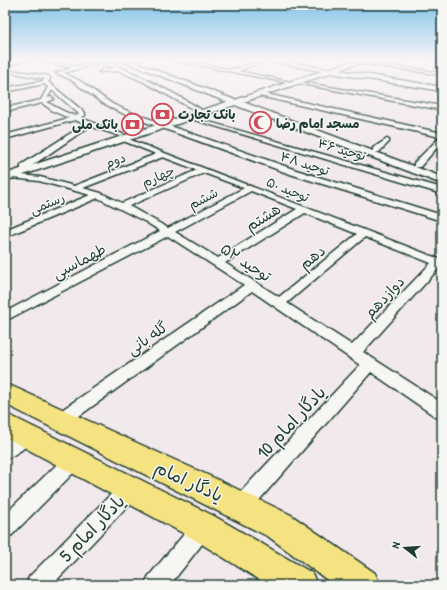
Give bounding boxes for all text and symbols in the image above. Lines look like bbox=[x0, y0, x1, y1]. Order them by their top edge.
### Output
bank icon: بانک تجارت bbox=[149, 101, 175, 127]
place label: بانک تجارت bbox=[178, 105, 236, 123]
mosque icon: مسجد امام رضا bbox=[248, 110, 274, 136]
bank icon: بانک ملی bbox=[120, 111, 146, 137]
place label: مسجد امام رضا bbox=[276, 114, 360, 134]
place label: بانک ملی bbox=[72, 115, 118, 133]
street label: توحید ۴۶ bbox=[316, 134, 368, 165]
street label: توحید ۴۸ bbox=[278, 147, 332, 179]
street label: دوم bbox=[102, 148, 129, 174]
street label: چهارم bbox=[139, 161, 178, 193]
street label: توحید ۵۰ bbox=[264, 172, 312, 206]
street label: ششم bbox=[185, 183, 222, 215]
street label: رستمی bbox=[27, 188, 68, 219]
street label: هشتم bbox=[241, 198, 286, 238]
street label: طهماسبی bbox=[48, 238, 110, 284]
street label: توحید ۵۲ bbox=[217, 238, 276, 287]
street label: دهم bbox=[294, 240, 331, 276]
street label: دوازدهم bbox=[359, 271, 410, 324]
street label: گله بانی bbox=[122, 316, 172, 360]
street label: یادگار امام 10 bbox=[251, 380, 333, 465]
street label: یادگار امام bbox=[150, 454, 227, 510]
street label: یادگار امام 5 bbox=[54, 489, 132, 569]
north arrow bbox=[385, 528, 425, 568]
text: N bbox=[388, 540, 403, 550]

